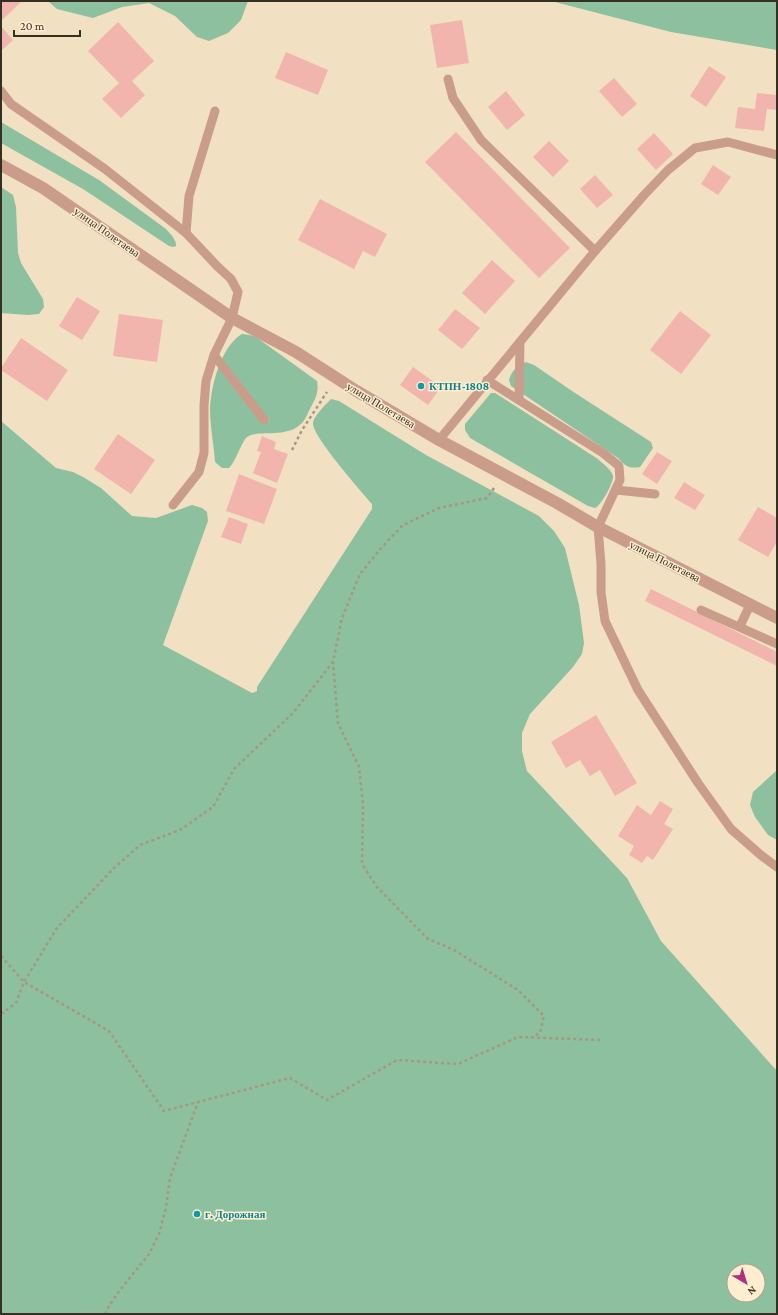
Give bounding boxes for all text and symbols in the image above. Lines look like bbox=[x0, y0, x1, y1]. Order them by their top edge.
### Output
scale bar bbox=[14, 12, 80, 38]
text: 20 m bbox=[20, 19, 45, 33]
street label: улица Полетаева bbox=[72, 205, 142, 259]
street label: улица Полетаева bbox=[345, 380, 417, 430]
place label: КТПН-1808 bbox=[429, 380, 489, 392]
marker: КТПН-1808 bbox=[416, 381, 426, 391]
street label: улица Полетаева bbox=[628, 538, 702, 584]
place label: г. Дорожная bbox=[205, 1208, 265, 1220]
marker: г. Дорожная bbox=[192, 1209, 202, 1219]
north arrow bbox=[726, 1263, 766, 1303]
text: N bbox=[745, 1284, 759, 1298]

